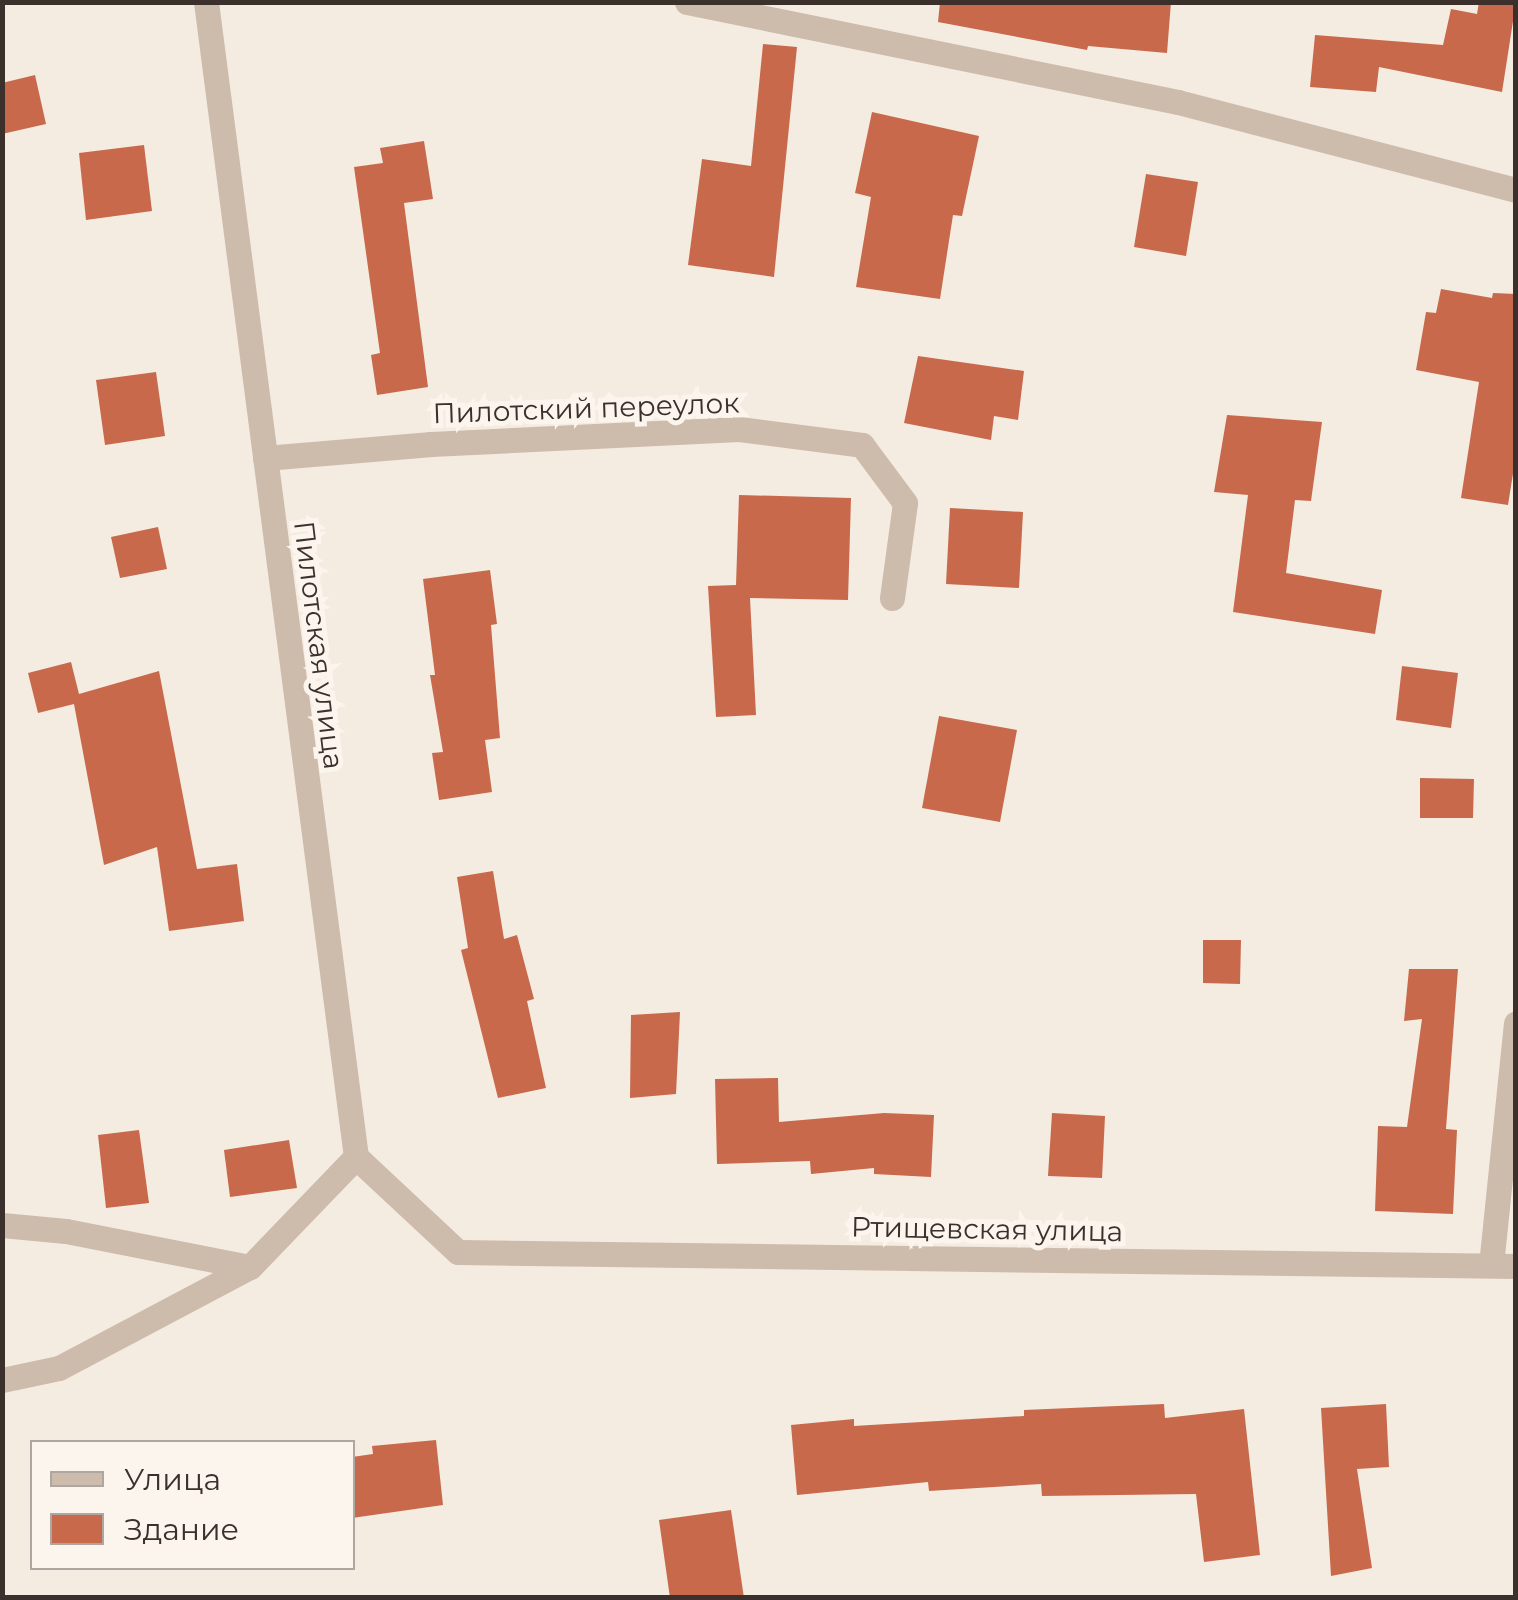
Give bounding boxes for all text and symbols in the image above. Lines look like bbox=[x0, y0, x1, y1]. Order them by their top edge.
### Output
street label: Пилотский переулок bbox=[432, 386, 740, 430]
street label: Пилотская улица bbox=[287, 519, 351, 771]
street label: Ртищевская улица bbox=[851, 1210, 1123, 1248]
legend bbox=[30, 1440, 355, 1570]
text: Улица bbox=[124, 1461, 221, 1498]
text: Здание bbox=[124, 1511, 239, 1548]

